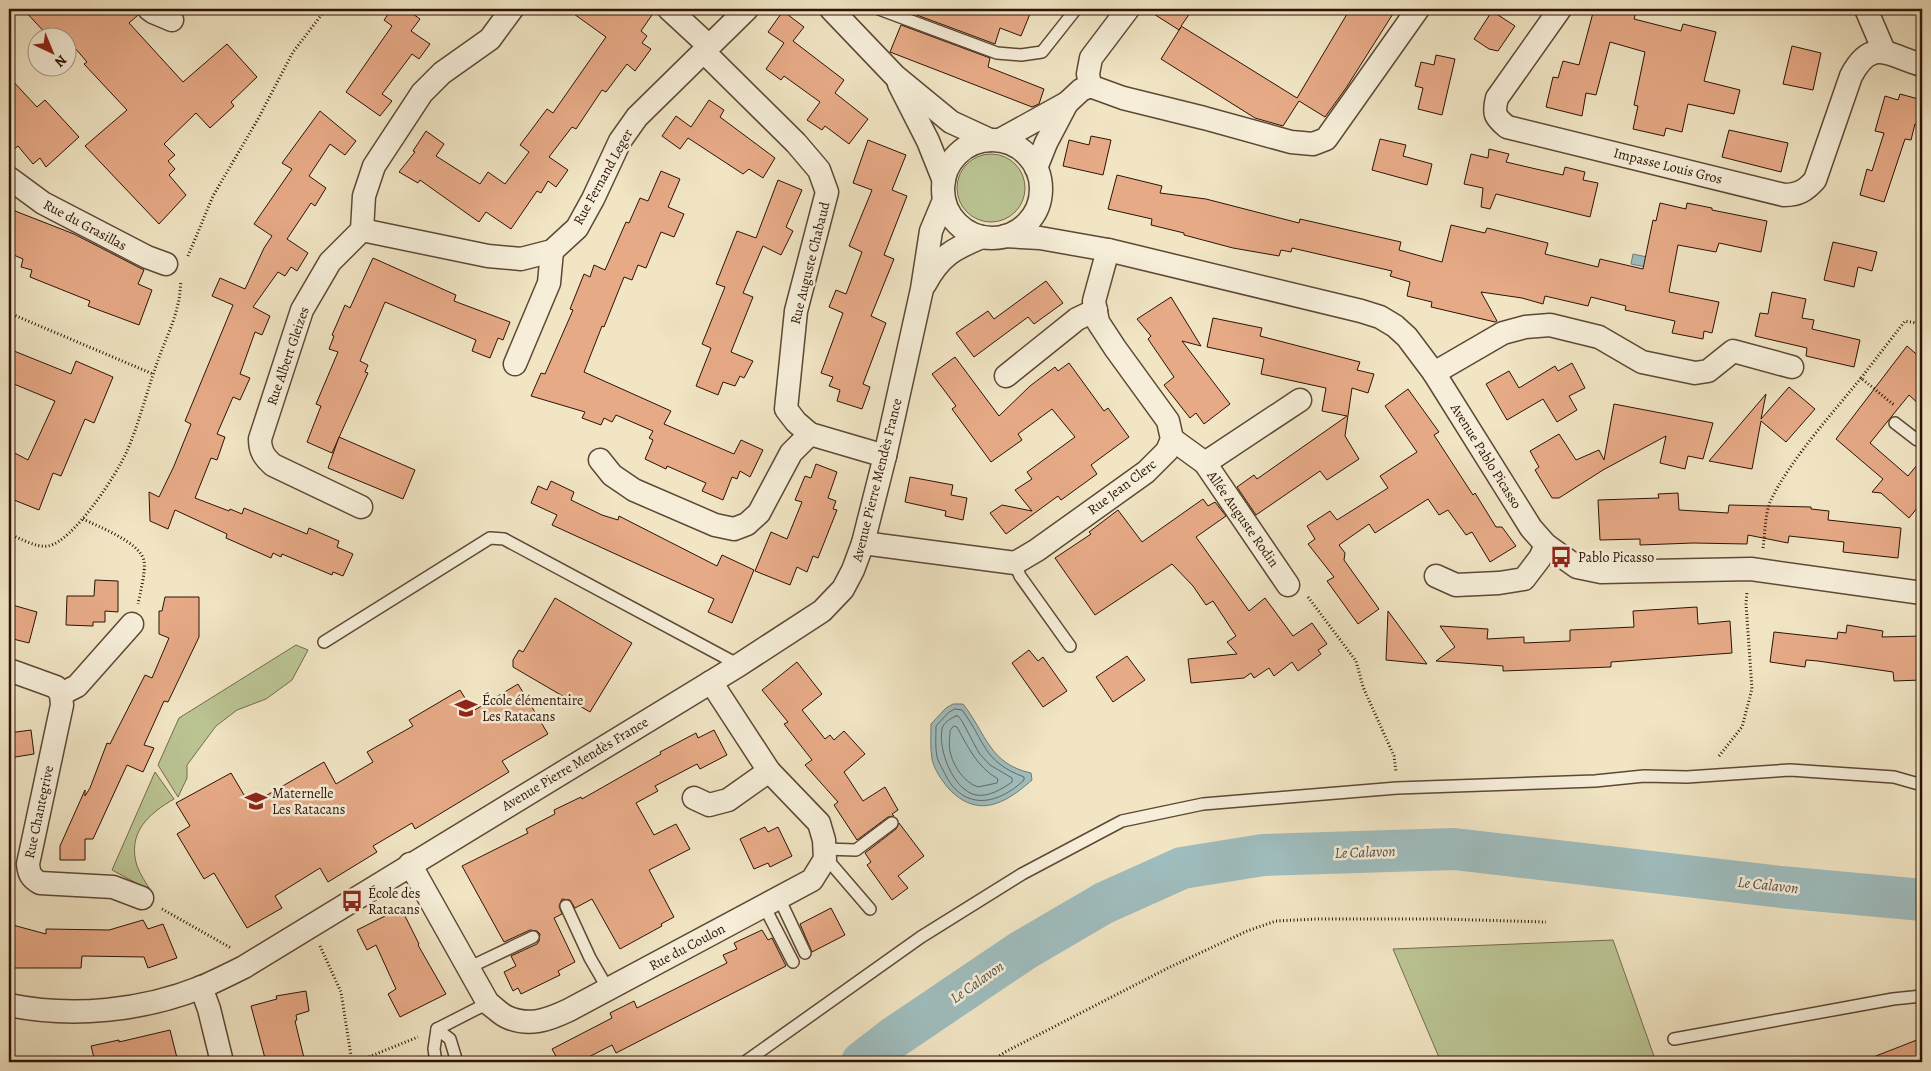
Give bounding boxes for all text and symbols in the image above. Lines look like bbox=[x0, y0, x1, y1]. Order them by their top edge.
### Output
north arrow bbox=[28, 28, 78, 78]
text: N bbox=[50, 51, 71, 71]
street label: Rue Fernand Leger bbox=[569, 125, 638, 228]
street label: Impasse Louis Gros bbox=[1612, 143, 1724, 189]
street label: Rue du Grasillas bbox=[40, 195, 130, 255]
street label: Rue Auguste Chabaud bbox=[786, 199, 835, 326]
street label: Rue Albert Gleizes bbox=[262, 304, 314, 408]
street label: Avenue Pierre Mendès France bbox=[847, 396, 907, 565]
street label: Avenue Pablo Picasso bbox=[1445, 399, 1526, 512]
street label: Rue Jean Clerc bbox=[1084, 455, 1160, 519]
street label: Allée Auguste Rodin bbox=[1202, 466, 1284, 571]
bus stop icon: Pablo Picasso bbox=[1548, 544, 1574, 570]
place label: Pablo Picasso bbox=[1578, 548, 1654, 567]
place label: École élémentaire Les Ratacans bbox=[482, 691, 583, 726]
school or university icon: École élémentaire Les Ratacans bbox=[453, 695, 479, 721]
street label: Avenue Pierre Mendès France bbox=[497, 713, 652, 816]
street label: Rue Chantegrive bbox=[20, 764, 58, 860]
place label: Maternelle Les Ratacans bbox=[272, 784, 345, 819]
school or university icon: Maternelle Les Ratacans bbox=[243, 788, 269, 814]
water label: Le Calavon bbox=[1334, 841, 1396, 863]
water label: Le Calavon bbox=[1737, 872, 1799, 898]
place label: École des Ratacans bbox=[368, 884, 421, 919]
bus stop icon: École des Ratacans bbox=[339, 888, 365, 914]
street label: Rue du Coulon bbox=[646, 919, 729, 975]
water label: Le Calavon bbox=[946, 956, 1008, 1008]

